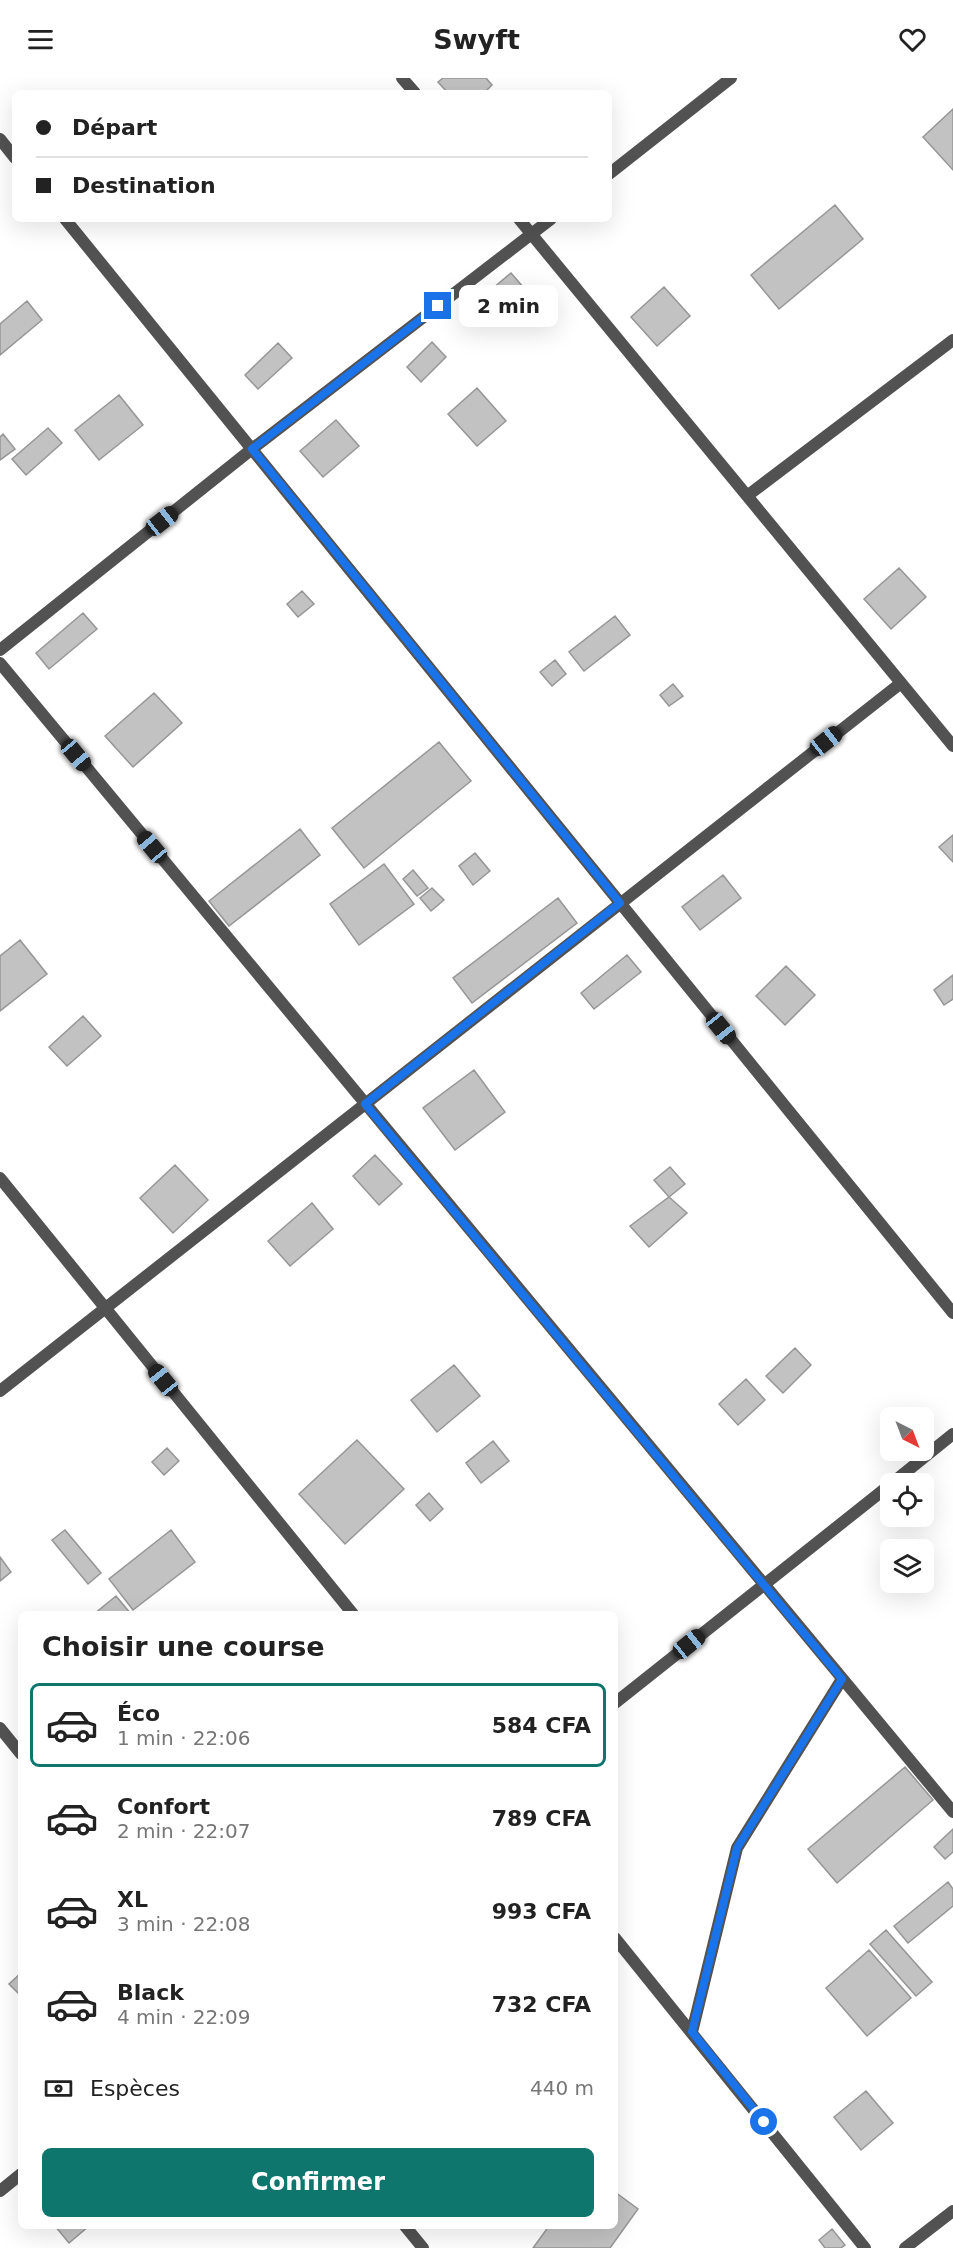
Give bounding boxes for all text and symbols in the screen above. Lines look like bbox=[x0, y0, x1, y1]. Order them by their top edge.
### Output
icon: menu bbox=[24, 23, 57, 56]
icon: heart bbox=[896, 23, 929, 56]
text: Swyft bbox=[433, 24, 520, 55]
text: Départ bbox=[72, 115, 157, 140]
text: Destination bbox=[72, 173, 216, 198]
callout: 2 min bbox=[459, 285, 558, 327]
route end bbox=[424, 292, 451, 319]
text: 2 min bbox=[477, 294, 540, 318]
car bbox=[142, 503, 182, 539]
car bbox=[806, 723, 846, 759]
car bbox=[58, 735, 94, 775]
car bbox=[134, 827, 170, 867]
car bbox=[703, 1008, 739, 1048]
car bbox=[145, 1360, 181, 1400]
north arrow bbox=[880, 1407, 934, 1461]
map controls bbox=[880, 1407, 934, 1593]
button: locate bbox=[880, 1473, 934, 1527]
button: layers bbox=[880, 1539, 934, 1593]
car bbox=[669, 1626, 709, 1662]
text: Choisir une course bbox=[42, 1631, 325, 1662]
icon: car bbox=[45, 1698, 99, 1752]
text: Éco bbox=[117, 1701, 160, 1726]
text: 584 CFA bbox=[492, 1713, 591, 1738]
text: 1 min · 22:06 bbox=[117, 1726, 251, 1750]
icon: car bbox=[45, 1791, 99, 1845]
text: Confort bbox=[117, 1794, 210, 1819]
text: 789 CFA bbox=[492, 1806, 591, 1831]
text: 2 min · 22:07 bbox=[117, 1819, 251, 1843]
icon: car bbox=[45, 1884, 99, 1938]
text: XL bbox=[117, 1887, 148, 1912]
text: 993 CFA bbox=[492, 1899, 591, 1924]
text: 3 min · 22:08 bbox=[117, 1912, 251, 1936]
icon: car bbox=[45, 1977, 99, 2031]
text: Black bbox=[117, 1980, 184, 2005]
text: 732 CFA bbox=[492, 1992, 591, 2017]
text: 4 min · 22:09 bbox=[117, 2005, 251, 2029]
icon: cash bbox=[42, 2072, 75, 2105]
text: Espèces bbox=[90, 2076, 180, 2101]
text: 440 m bbox=[530, 2076, 594, 2100]
route start bbox=[750, 2108, 777, 2135]
button: Confirmer bbox=[42, 2148, 594, 2217]

